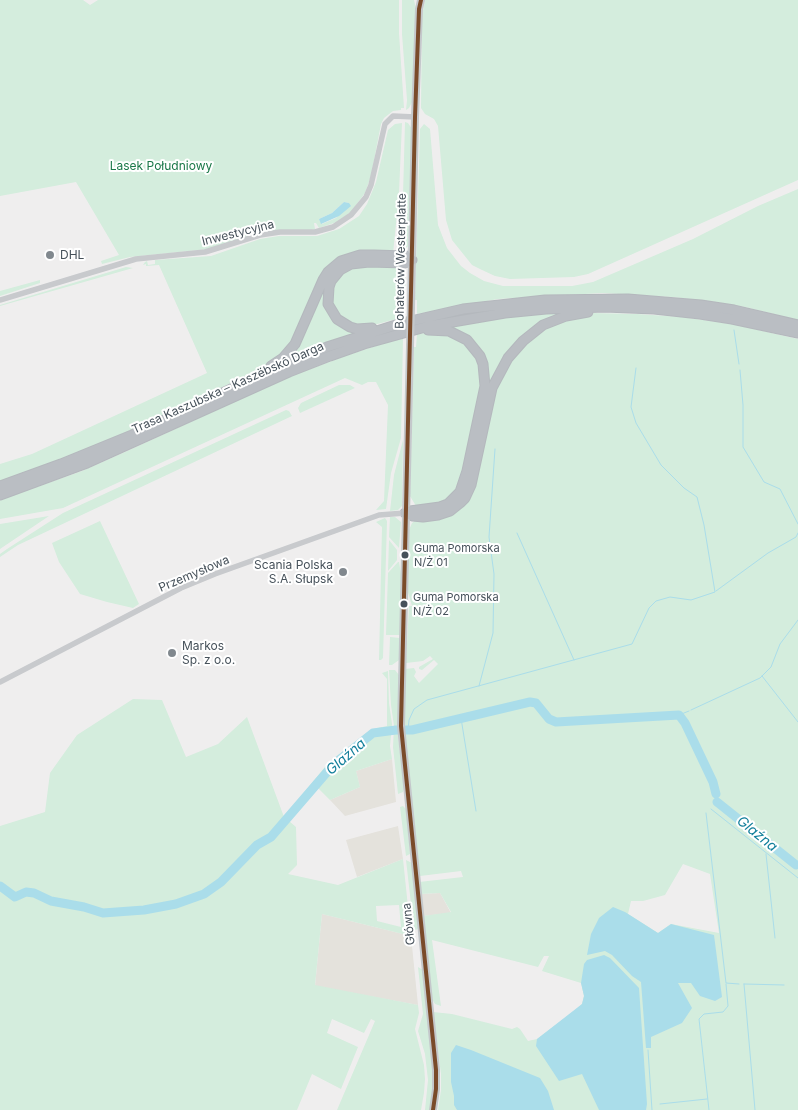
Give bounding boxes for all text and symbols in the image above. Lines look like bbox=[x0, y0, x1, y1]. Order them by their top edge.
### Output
park label: Lasek Południowy bbox=[110, 159, 212, 173]
street label: Bohaterów Westerplatte bbox=[393, 193, 409, 329]
street label: Inwestycyjna bbox=[200, 217, 276, 249]
place label: DHL bbox=[60, 248, 84, 262]
marker: DHL bbox=[44, 249, 56, 261]
street label: Trasa Kaszubska – Kaszëbskô Darga bbox=[130, 339, 326, 437]
place label: Guma Pomorska N/Ż 01 bbox=[414, 542, 500, 568]
marker: Guma Pomorska N/Ż 01 bbox=[400, 550, 410, 560]
street label: Przemysłowa bbox=[156, 553, 232, 595]
place label: Scania Polska S.A. Słupsk bbox=[254, 558, 333, 586]
marker: Scania Polska S.A. Słupsk bbox=[337, 566, 349, 578]
place label: Guma Pomorska N/Ż 02 bbox=[413, 591, 499, 617]
marker: Guma Pomorska N/Ż 02 bbox=[399, 599, 409, 609]
place label: Markos Sp. z o.o. bbox=[182, 639, 235, 667]
marker: Markos Sp. z o.o. bbox=[166, 647, 178, 659]
water label: Glaźna bbox=[323, 735, 369, 779]
water label: Glaźna bbox=[733, 813, 781, 855]
street label: Główna bbox=[400, 902, 418, 946]

